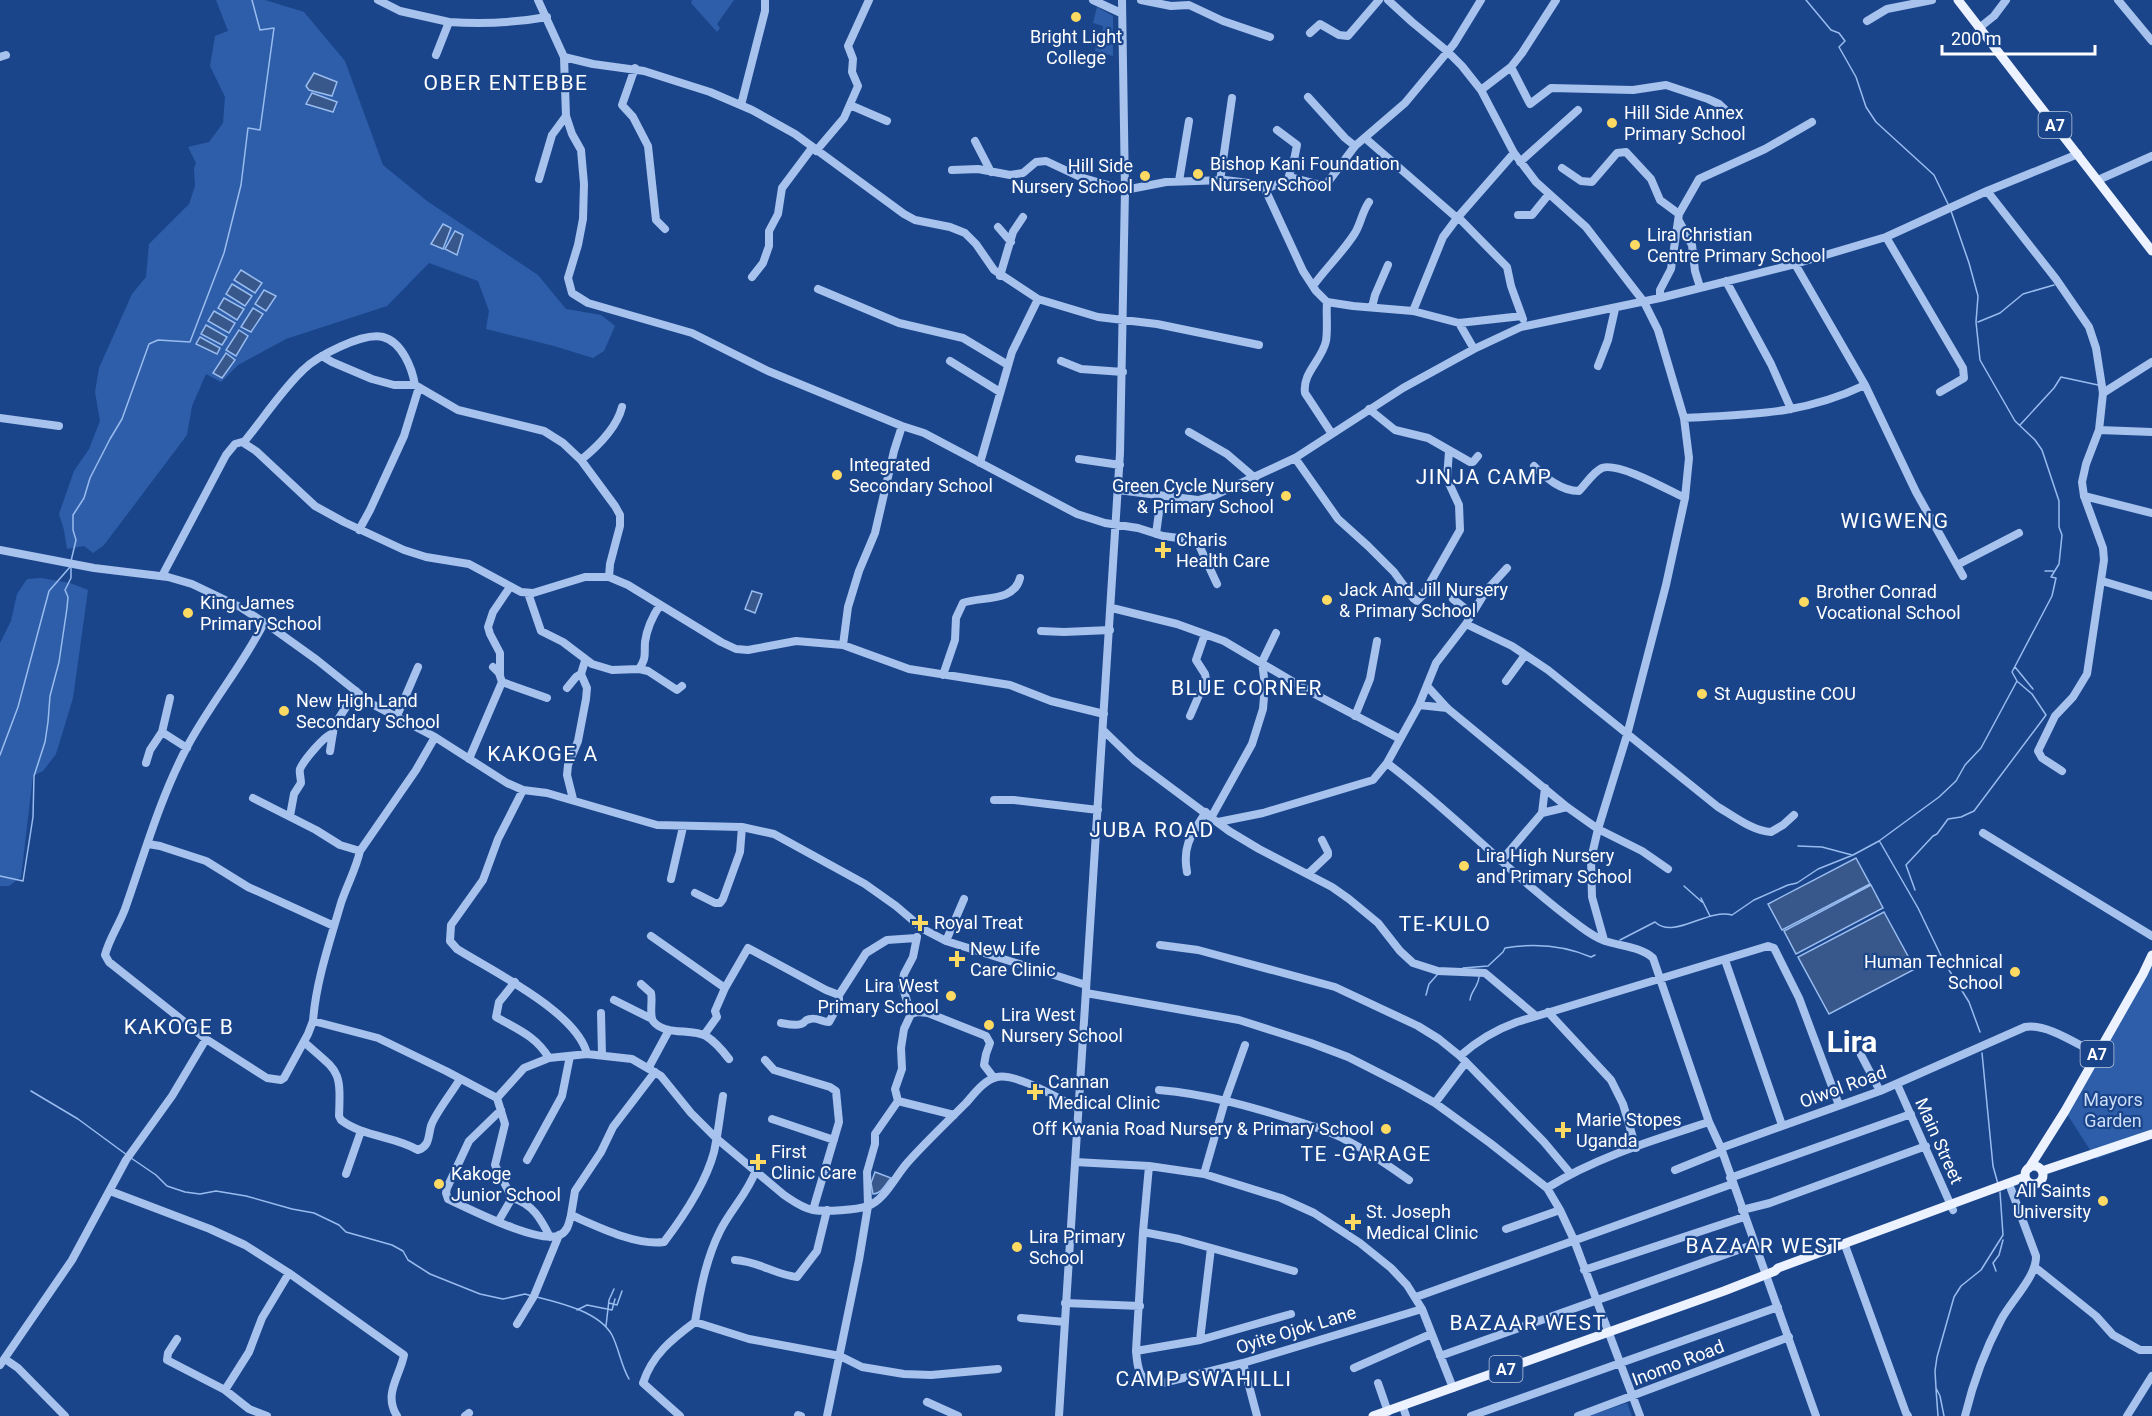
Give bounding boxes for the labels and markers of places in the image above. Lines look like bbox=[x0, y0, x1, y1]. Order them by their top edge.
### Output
marker: Bright Light College bbox=[1069, 10, 1083, 24]
place label: Bright Light College bbox=[1030, 26, 1122, 68]
place label: Hill Side Annex Primary School bbox=[1624, 102, 1746, 144]
marker: Hill Side Annex Primary School bbox=[1605, 116, 1619, 130]
place label: Bishop Kani Foundation Nursery School bbox=[1210, 153, 1400, 195]
place label: Hill Side Nursery School bbox=[1011, 155, 1133, 197]
marker: Bishop Kani Foundation Nursery School bbox=[1191, 167, 1205, 181]
marker: Hill Side Nursery School bbox=[1138, 169, 1152, 183]
place label: Lira Christian Centre Primary School bbox=[1647, 224, 1826, 266]
marker: Lira Christian Centre Primary School bbox=[1628, 238, 1642, 252]
place label: Integrated Secondary School bbox=[849, 454, 993, 496]
marker: Integrated Secondary School bbox=[830, 468, 844, 482]
place label: Green Cycle Nursery & Primary School bbox=[1112, 475, 1274, 517]
marker: Green Cycle Nursery & Primary School bbox=[1279, 489, 1293, 503]
place label: Charis Health Care bbox=[1176, 529, 1270, 571]
marker: Charis Health Care bbox=[1154, 541, 1172, 559]
place label: Jack And Jill Nursery & Primary School bbox=[1339, 579, 1509, 621]
place label: Brother Conrad Vocational School bbox=[1816, 581, 1961, 623]
place label: King James Primary School bbox=[200, 592, 322, 634]
marker: Jack And Jill Nursery & Primary School bbox=[1320, 593, 1334, 607]
marker: Brother Conrad Vocational School bbox=[1797, 595, 1811, 609]
marker: King James Primary School bbox=[181, 606, 195, 620]
place label: St Augustine COU bbox=[1714, 683, 1856, 704]
marker: St Augustine COU bbox=[1695, 687, 1709, 701]
place label: New High Land Secondary School bbox=[296, 690, 440, 732]
marker: New High Land Secondary School bbox=[277, 704, 291, 718]
place label: Lira High Nursery and Primary School bbox=[1476, 845, 1632, 887]
marker: Lira High Nursery and Primary School bbox=[1457, 859, 1471, 873]
place label: Royal Treat bbox=[934, 912, 1023, 933]
marker: Royal Treat bbox=[911, 914, 929, 932]
place label: New Life Care Clinic bbox=[970, 938, 1056, 980]
marker: New Life Care Clinic bbox=[948, 950, 966, 968]
place label: Human Technical School bbox=[1864, 951, 2003, 993]
marker: Human Technical School bbox=[2008, 965, 2022, 979]
place label: Lira West Primary School bbox=[817, 975, 939, 1017]
marker: Lira West Primary School bbox=[944, 989, 958, 1003]
place label: Lira West Nursery School bbox=[1001, 1004, 1123, 1046]
marker: Lira West Nursery School bbox=[982, 1018, 996, 1032]
place label: Cannan Medical Clinic bbox=[1048, 1071, 1160, 1113]
marker: Cannan Medical Clinic bbox=[1026, 1083, 1044, 1101]
place label: Marie Stopes Uganda bbox=[1576, 1109, 1682, 1151]
place label: Off Kwania Road Nursery & Primary School bbox=[1032, 1118, 1374, 1139]
marker: Marie Stopes Uganda bbox=[1554, 1121, 1572, 1139]
marker: Off Kwania Road Nursery & Primary School bbox=[1379, 1122, 1393, 1136]
place label: First Clinic Care bbox=[771, 1141, 857, 1183]
marker: First Clinic Care bbox=[749, 1153, 767, 1171]
place label: Kakoge Junior School bbox=[451, 1163, 561, 1205]
marker: Kakoge Junior School bbox=[432, 1177, 446, 1191]
place label: All Saints University bbox=[2013, 1180, 2091, 1222]
marker: All Saints University bbox=[2096, 1194, 2110, 1208]
place label: St. Joseph Medical Clinic bbox=[1366, 1201, 1478, 1243]
marker: St. Joseph Medical Clinic bbox=[1344, 1213, 1362, 1231]
place label: Lira Primary School bbox=[1029, 1226, 1126, 1268]
marker: Lira Primary School bbox=[1010, 1240, 1024, 1254]

